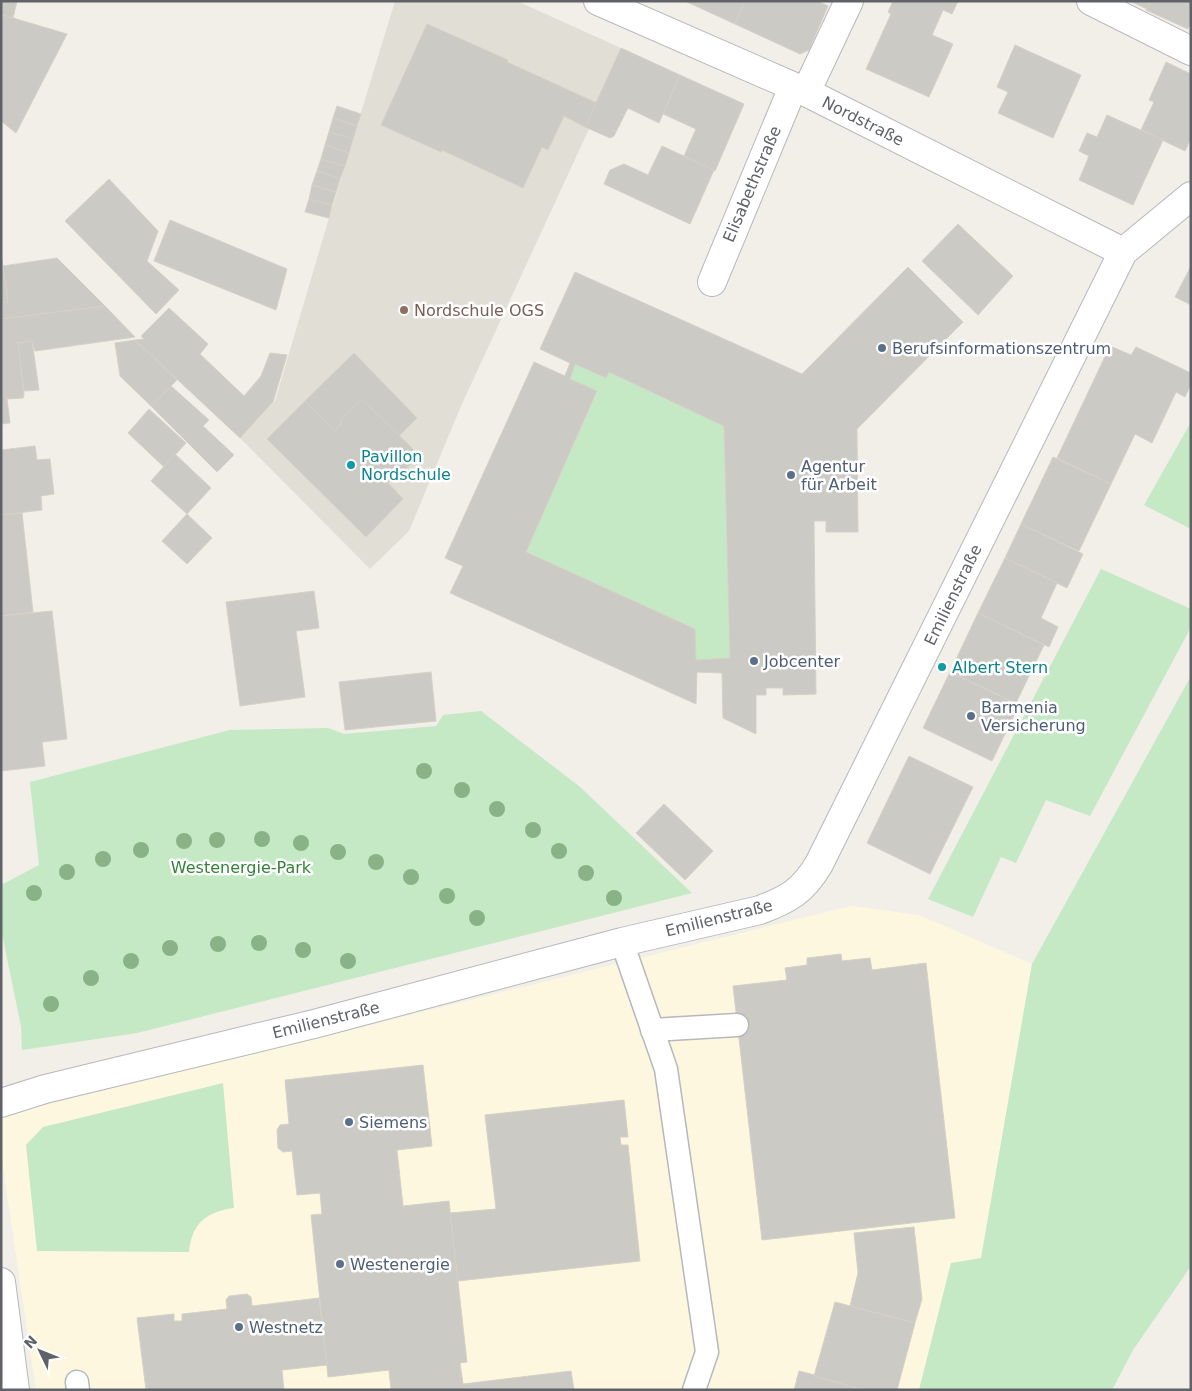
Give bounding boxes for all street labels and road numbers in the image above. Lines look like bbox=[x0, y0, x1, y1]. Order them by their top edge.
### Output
street label: Nordstraße bbox=[819, 92, 907, 150]
street label: Elisabethstraße bbox=[719, 123, 785, 245]
street label: Emilienstraße bbox=[920, 541, 986, 649]
street label: Emilienstraße bbox=[663, 895, 775, 941]
street label: Emilienstraße bbox=[270, 997, 382, 1043]

